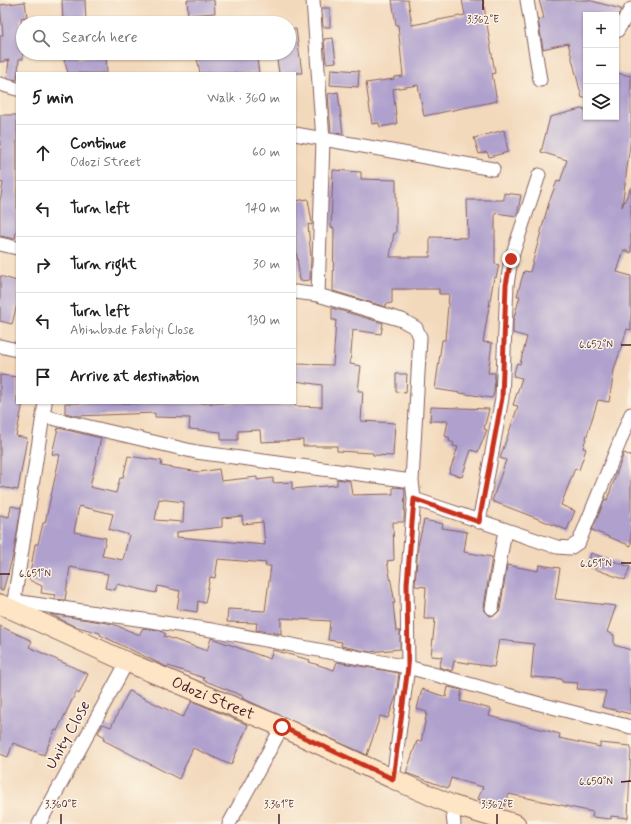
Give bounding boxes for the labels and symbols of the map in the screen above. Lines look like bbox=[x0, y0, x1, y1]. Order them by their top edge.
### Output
text: 3.362°E bbox=[467, 13, 499, 27]
route end bbox=[502, 250, 520, 268]
text: 6.652°N bbox=[579, 338, 613, 352]
text: 6.651°N bbox=[580, 557, 612, 571]
text: 6.651°N bbox=[19, 567, 51, 581]
street label: Odozi Street bbox=[168, 671, 258, 725]
street label: Unity Close bbox=[41, 697, 95, 773]
route start bbox=[273, 718, 291, 736]
text: 6.650°N bbox=[579, 775, 613, 789]
text: 3.360°E bbox=[45, 798, 77, 812]
text: 3.361°E bbox=[264, 798, 294, 812]
text: 3.362°E bbox=[481, 798, 513, 812]

